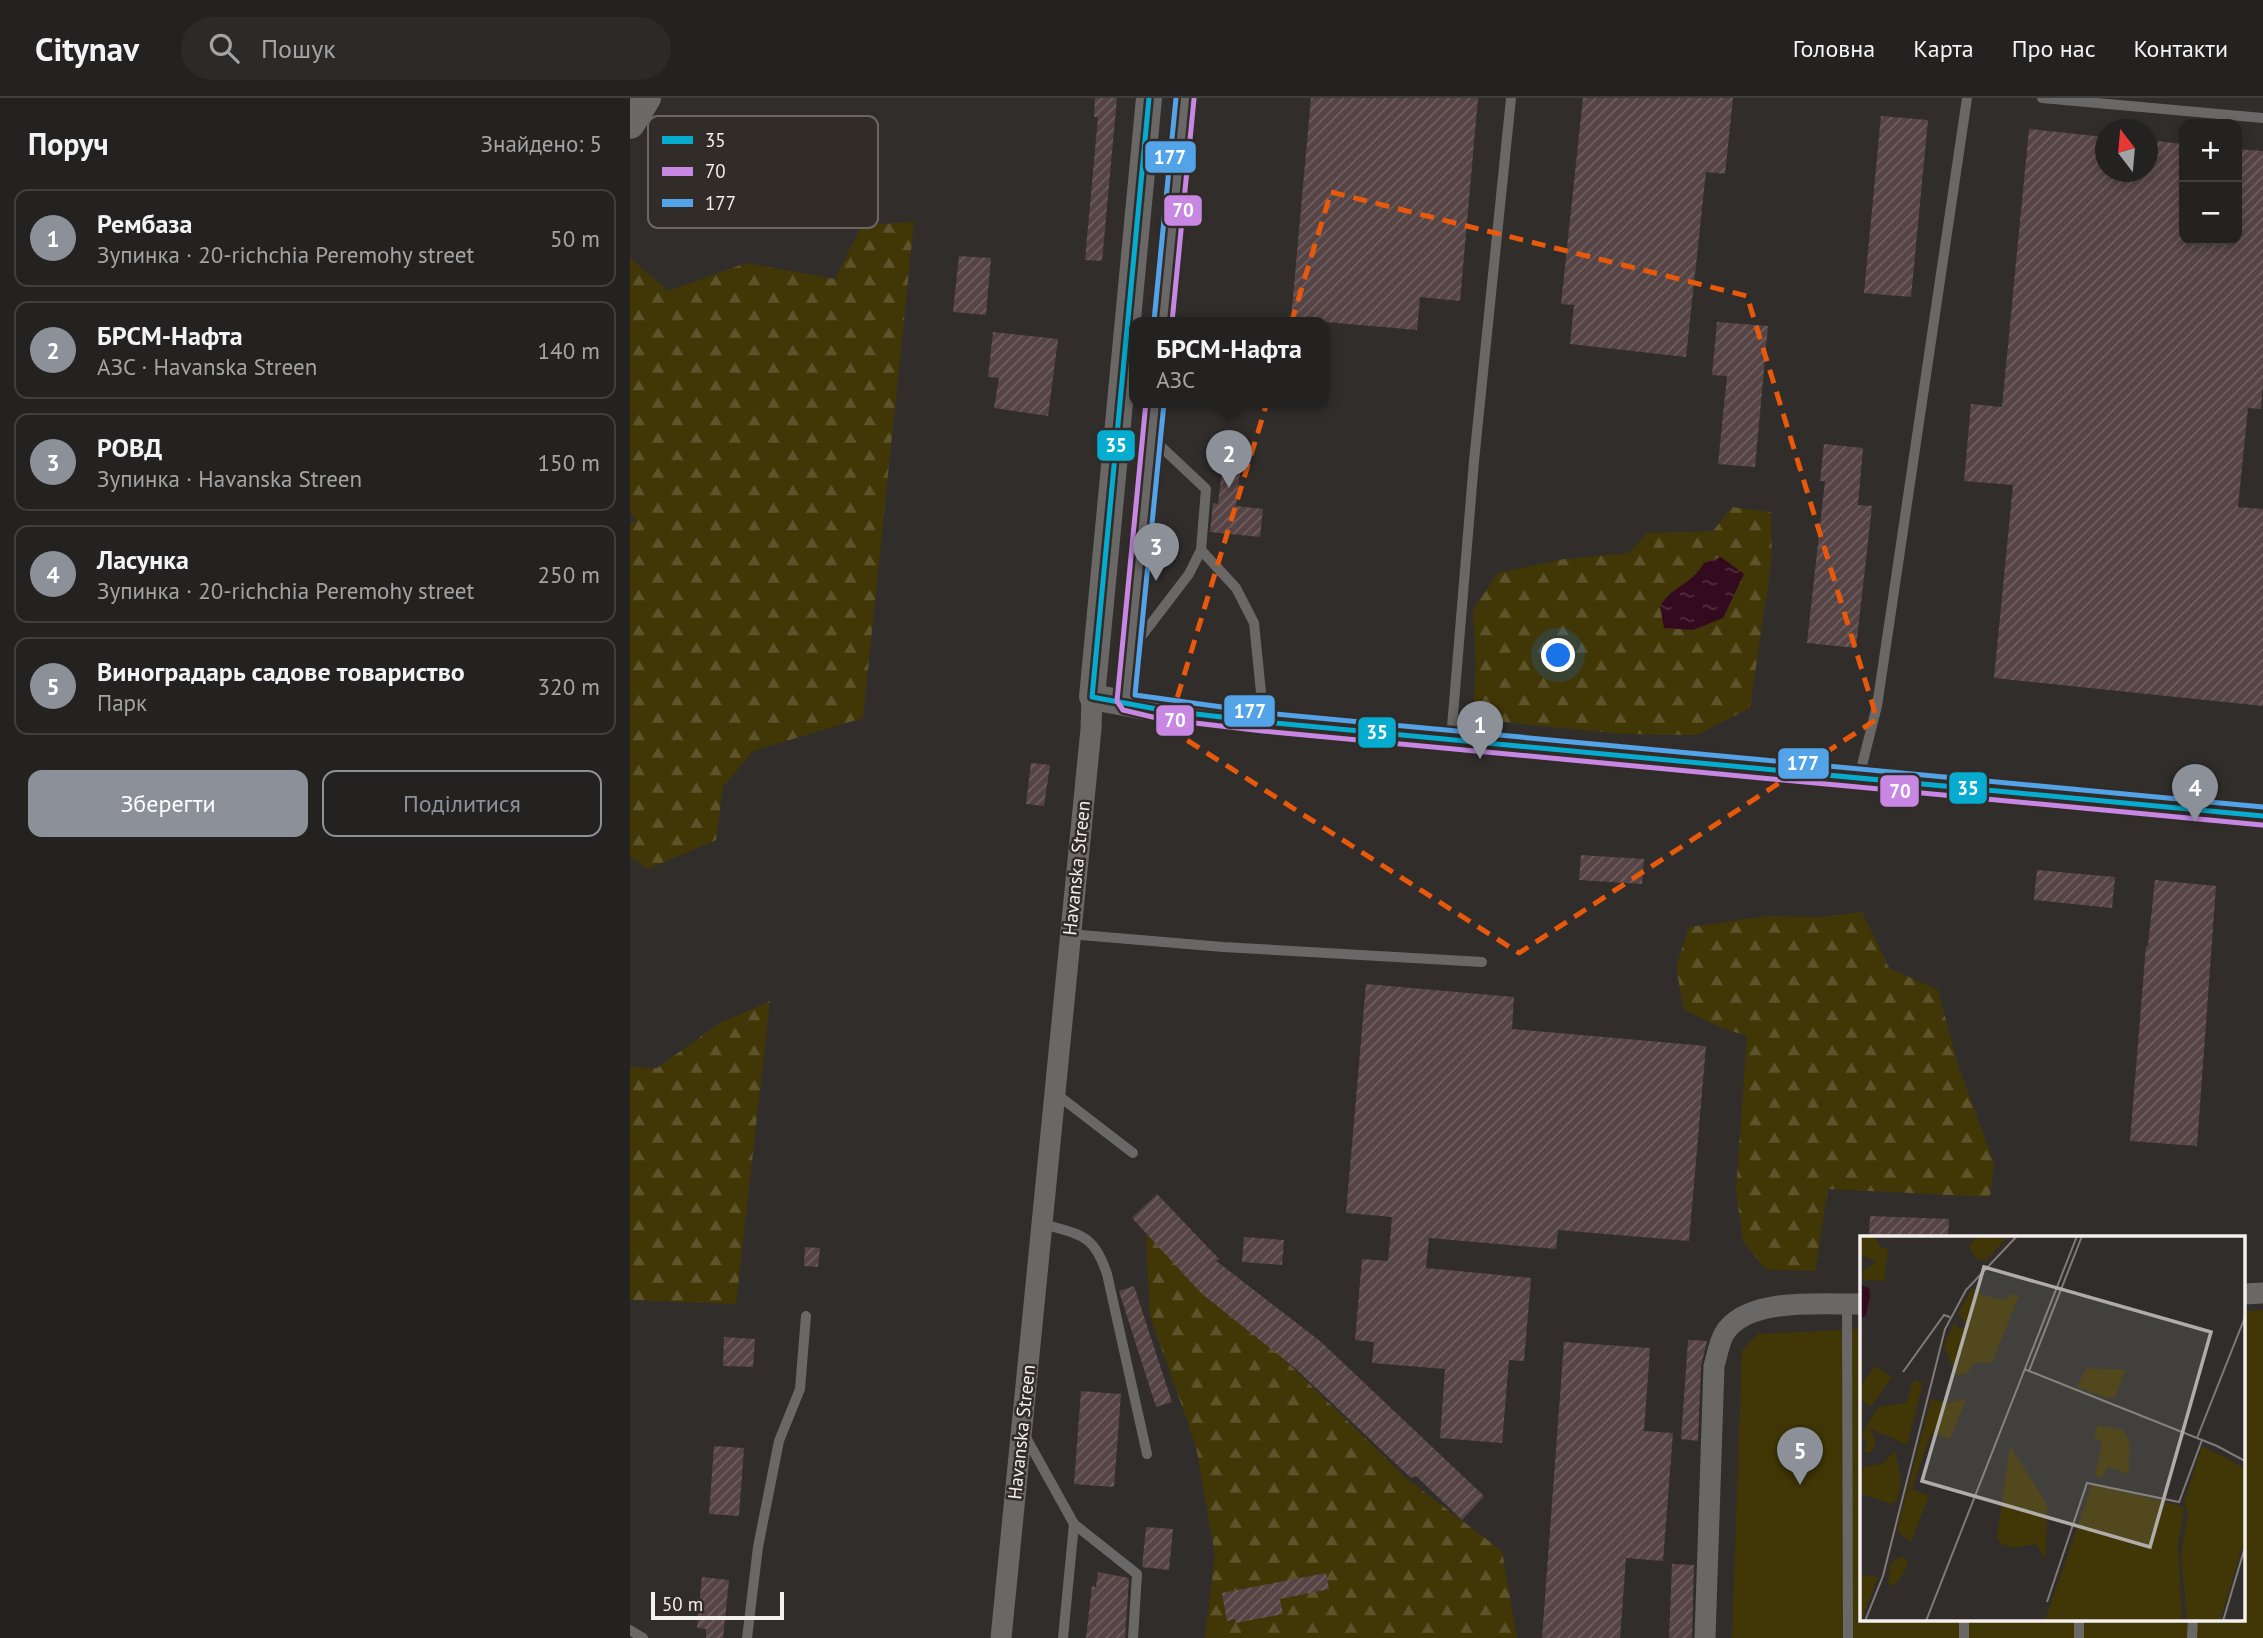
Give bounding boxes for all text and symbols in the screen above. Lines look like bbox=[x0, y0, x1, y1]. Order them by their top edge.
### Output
search box bbox=[181, 17, 671, 80]
text: Citynav bbox=[35, 27, 139, 70]
icon: search bbox=[205, 29, 243, 67]
text: Пошук bbox=[261, 32, 336, 65]
text: Головна bbox=[1793, 33, 1875, 64]
text: Карта bbox=[1913, 33, 1974, 64]
text: Про нас bbox=[2012, 33, 2096, 64]
text: Контакти bbox=[2134, 33, 2228, 64]
legend bbox=[648, 116, 878, 228]
north arrow bbox=[2095, 119, 2158, 182]
map controls bbox=[2179, 119, 2242, 245]
button: + bbox=[2179, 119, 2242, 182]
text: Поруч bbox=[28, 124, 109, 163]
text: 35 bbox=[705, 128, 726, 152]
text: Знайдено: 5 bbox=[481, 129, 602, 158]
line badge: 177 bbox=[1144, 140, 1197, 174]
text: 177 bbox=[1154, 145, 1186, 169]
text: 70 bbox=[705, 159, 726, 183]
button: − bbox=[2179, 182, 2242, 245]
text: 177 bbox=[705, 191, 736, 215]
line badge: 70 bbox=[1163, 194, 1203, 227]
text: 70 bbox=[1172, 198, 1194, 222]
text: Рембаза bbox=[97, 207, 192, 240]
text: 1 bbox=[46, 224, 60, 253]
text: 50 m bbox=[550, 224, 600, 253]
text: Зупинка · 20-richchia Peremohy street bbox=[97, 240, 474, 269]
popup bbox=[1129, 317, 1329, 408]
text: БРСМ-Нафта bbox=[97, 319, 243, 352]
text: БРСМ-Нафта bbox=[1156, 332, 1302, 365]
text: 2 bbox=[46, 336, 60, 365]
text: 140 m bbox=[538, 336, 600, 365]
text: АЗС · Havanska Streen bbox=[97, 352, 317, 381]
text: АЗС bbox=[1156, 365, 1195, 394]
line badge: 35 bbox=[1096, 429, 1136, 462]
pin: 2 bbox=[1206, 430, 1252, 488]
text: РОВД bbox=[97, 431, 162, 464]
text: 35 bbox=[1105, 433, 1127, 457]
text: 3 bbox=[46, 448, 60, 477]
text: 150 m bbox=[538, 448, 600, 477]
text: Зупинка · Havanska Streen bbox=[97, 464, 362, 493]
pin: 3 bbox=[1133, 523, 1179, 581]
text: Ласунка bbox=[97, 543, 189, 576]
text: 4 bbox=[46, 560, 60, 589]
text: 250 m bbox=[538, 560, 600, 589]
text: Зупинка · 20-richchia Peremohy street bbox=[97, 576, 474, 605]
your location bbox=[1541, 638, 1575, 672]
text: Виноградарь садове товариство bbox=[97, 655, 465, 688]
text: 5 bbox=[46, 672, 60, 701]
text: 320 m bbox=[538, 672, 600, 701]
text: Парк bbox=[97, 688, 147, 717]
line badge: 177 bbox=[1223, 694, 1276, 728]
text: 177 bbox=[1234, 699, 1266, 723]
pin: 1 bbox=[1457, 701, 1503, 759]
line badge: 70 bbox=[1155, 704, 1195, 737]
text: 70 bbox=[1164, 708, 1186, 732]
line badge: 35 bbox=[1357, 716, 1397, 749]
text: 35 bbox=[1366, 720, 1388, 744]
line badge: 177 bbox=[1777, 747, 1830, 780]
text: 177 bbox=[1787, 751, 1819, 775]
pin: 4 bbox=[2172, 764, 2218, 822]
button: Зберегти bbox=[28, 770, 308, 837]
button: Поділитися bbox=[322, 770, 602, 837]
line badge: 35 bbox=[1948, 771, 1988, 805]
line badge: 70 bbox=[1879, 774, 1920, 808]
text: 35 bbox=[1957, 776, 1979, 800]
text: 70 bbox=[1889, 779, 1911, 803]
street label: Havanska Streen bbox=[1057, 799, 1095, 937]
inset map bbox=[1860, 1236, 2246, 1620]
street label: Havanska Streen bbox=[1002, 1363, 1040, 1501]
pin: 5 bbox=[1777, 1427, 1823, 1485]
scale bar bbox=[651, 1589, 784, 1621]
text: 50 m bbox=[662, 1592, 703, 1616]

